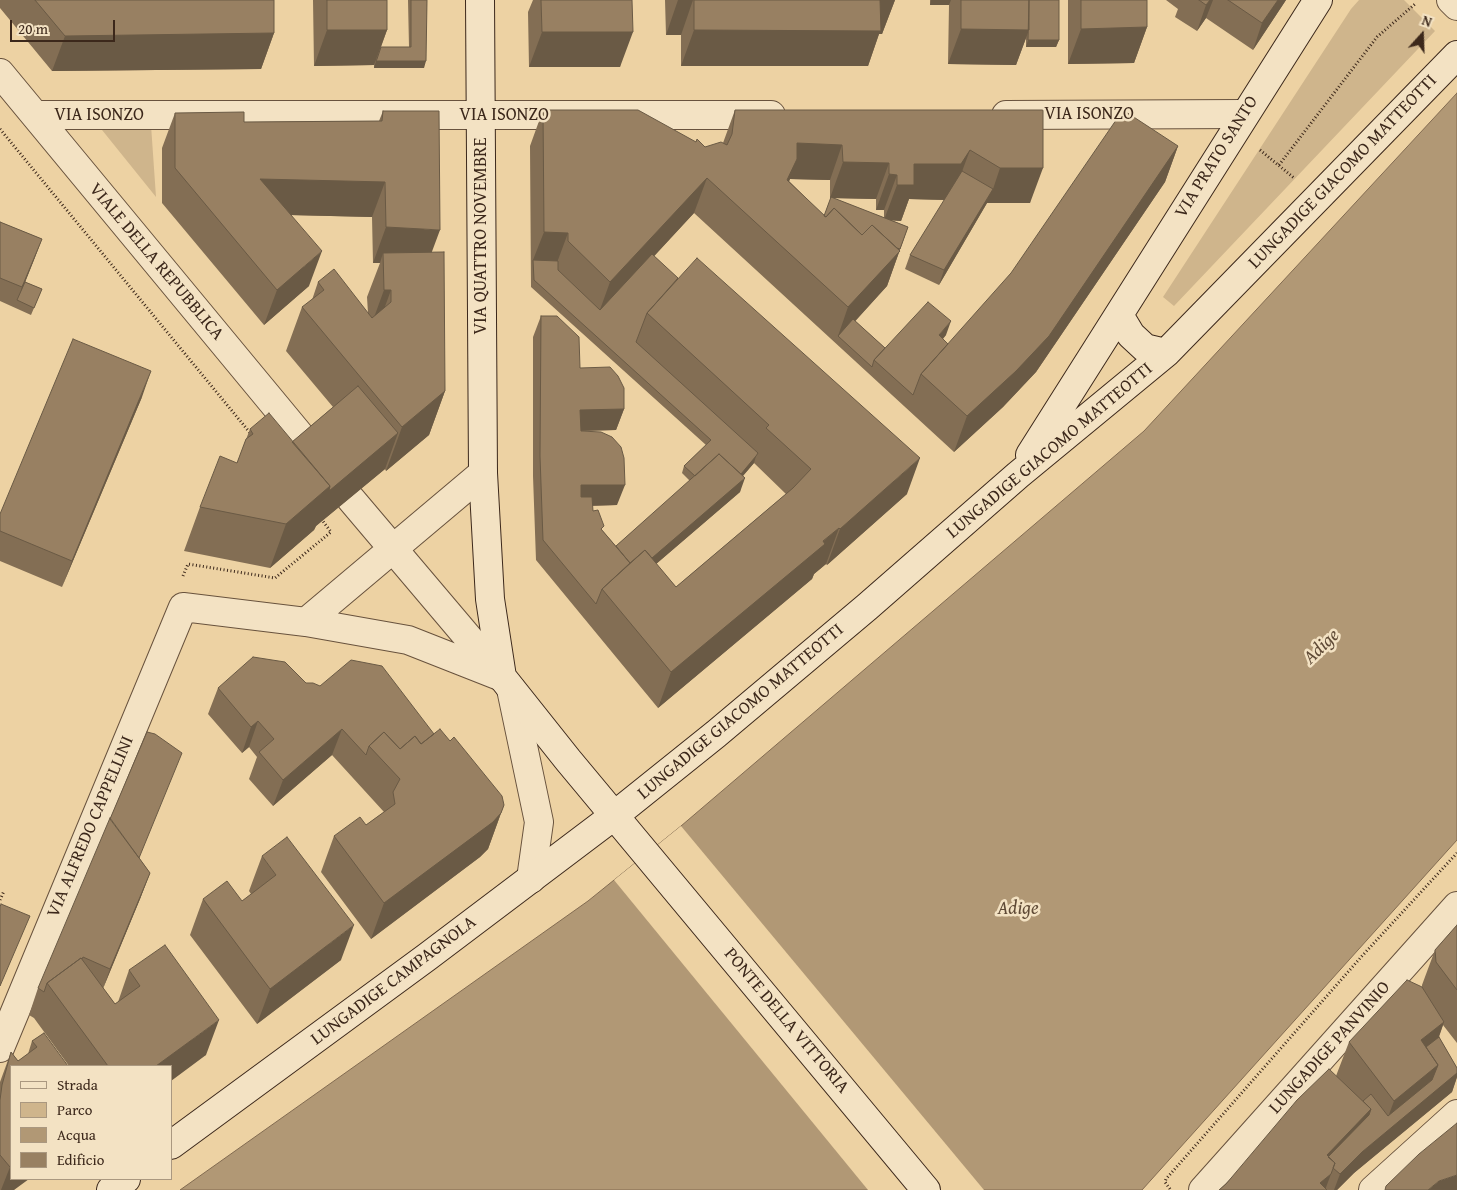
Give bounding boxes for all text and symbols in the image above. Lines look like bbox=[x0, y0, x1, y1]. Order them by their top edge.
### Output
scale bar bbox=[12, 10, 118, 42]
north arrow bbox=[1397, 10, 1447, 60]
text: N bbox=[1419, 10, 1435, 32]
text: 20 m bbox=[18, 18, 48, 39]
street label: LUNGADIGE GIACOMO MATTEOTTI bbox=[1244, 70, 1442, 274]
street label: VIA PRATO SANTO bbox=[1171, 92, 1263, 222]
street label: VIA ISONZO bbox=[1044, 103, 1134, 125]
street label: VIA ISONZO bbox=[54, 104, 144, 126]
street label: VIA ISONZO bbox=[459, 104, 549, 126]
street label: VIA QUATTRO NOVEMBRE bbox=[470, 137, 492, 335]
street label: VIALE DELLA REPUBBLICA bbox=[84, 179, 228, 345]
street label: LUNGADIGE GIACOMO MATTEOTTI bbox=[943, 359, 1157, 543]
street label: LUNGADIGE GIACOMO MATTEOTTI bbox=[634, 620, 848, 804]
water label: Adige bbox=[1299, 625, 1345, 669]
street label: VIA ALFREDO CAPPELLINI bbox=[43, 733, 139, 921]
water label: Adige bbox=[997, 898, 1039, 920]
street label: LUNGADIGE CAMPAGNOLA bbox=[307, 912, 481, 1050]
street label: PONTE DELLA VITTORIA bbox=[719, 944, 853, 1098]
street label: LUNGADIGE PANVINIO bbox=[1265, 977, 1395, 1119]
legend bbox=[10, 1065, 172, 1180]
text: Strada bbox=[57, 1074, 98, 1095]
text: Parco bbox=[57, 1099, 92, 1120]
text: Acqua bbox=[57, 1124, 96, 1145]
text: Edificio bbox=[57, 1149, 104, 1170]

